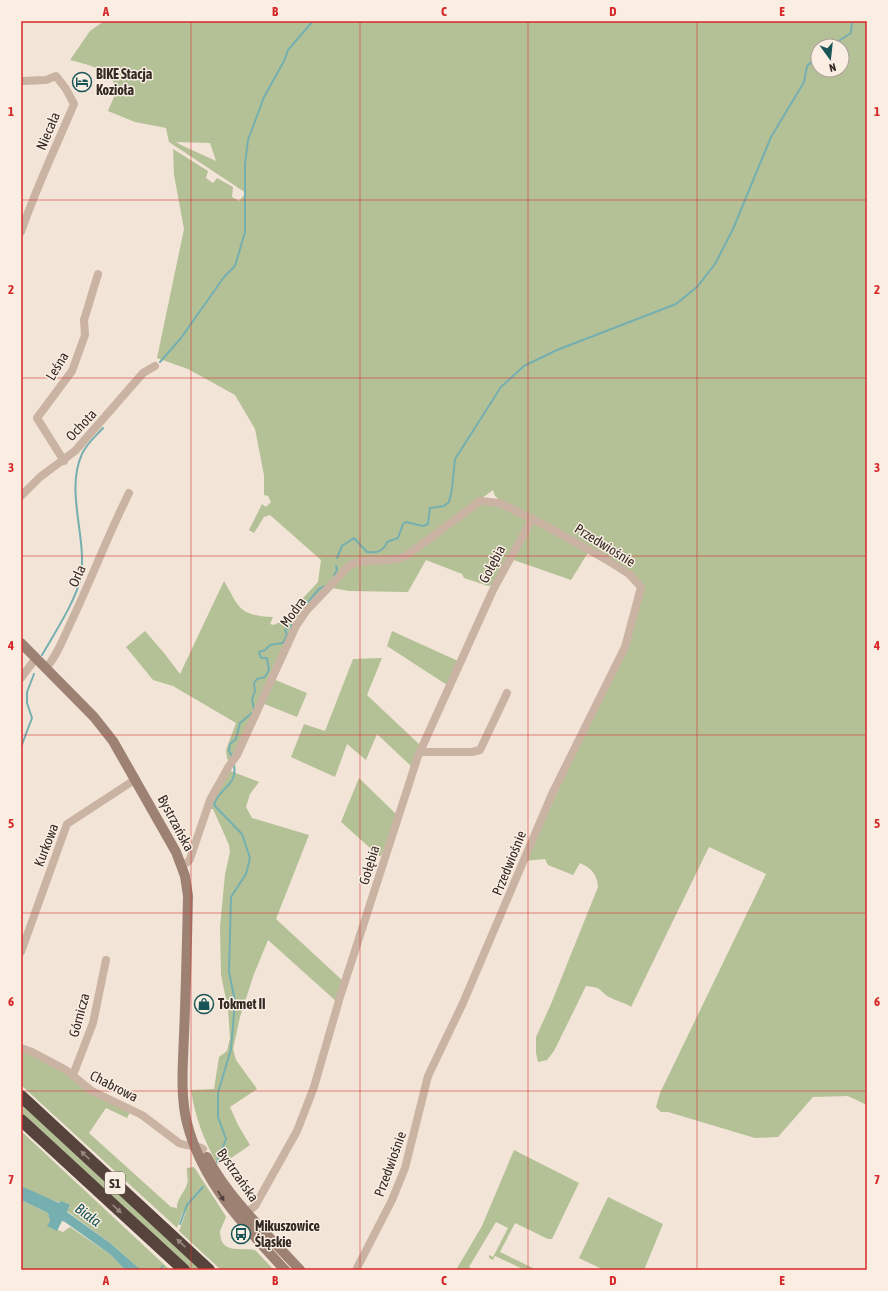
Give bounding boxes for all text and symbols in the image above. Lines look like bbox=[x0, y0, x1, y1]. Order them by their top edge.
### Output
text: A bbox=[102, 4, 110, 19]
text: B bbox=[272, 4, 279, 19]
text: C bbox=[441, 4, 447, 19]
text: D bbox=[609, 4, 617, 19]
text: E bbox=[779, 4, 785, 19]
north arrow bbox=[810, 38, 850, 78]
text: N bbox=[828, 61, 837, 74]
place label: BIKE Stacja Kozioła bbox=[96, 66, 153, 98]
hotel icon: BIKE Stacja Kozioła bbox=[71, 71, 93, 93]
text: 1 bbox=[8, 104, 14, 119]
text: 1 bbox=[874, 104, 880, 119]
street label: Niecała bbox=[33, 110, 63, 152]
text: 2 bbox=[8, 282, 14, 297]
text: 2 bbox=[874, 282, 880, 297]
street label: Leśna bbox=[42, 349, 72, 383]
street label: Ochota bbox=[62, 406, 100, 444]
text: 3 bbox=[8, 460, 14, 475]
text: 3 bbox=[874, 460, 880, 475]
street label: Przedwiośnie bbox=[572, 520, 638, 570]
street label: Gołębia bbox=[475, 542, 509, 586]
street label: Orla bbox=[65, 562, 89, 590]
street label: Modra bbox=[277, 594, 309, 630]
text: 4 bbox=[7, 638, 14, 653]
text: 4 bbox=[873, 638, 880, 653]
street label: Bystrzańska bbox=[155, 792, 197, 854]
text: 5 bbox=[8, 816, 14, 831]
text: 5 bbox=[874, 816, 880, 831]
street label: Kurkowa bbox=[31, 821, 61, 869]
street label: Przedwiośnie bbox=[489, 828, 529, 898]
street label: Gołębia bbox=[355, 843, 383, 887]
street label: Górnicza bbox=[65, 991, 93, 1039]
shop icon: Tokmet II bbox=[193, 993, 215, 1015]
text: 6 bbox=[8, 994, 14, 1009]
text: 6 bbox=[874, 994, 880, 1009]
place label: Tokmet II bbox=[218, 996, 266, 1012]
street label: Chabrowa bbox=[87, 1067, 141, 1105]
street label: Przedwiośnie bbox=[371, 1129, 409, 1199]
street label: Bystrzańska bbox=[214, 1145, 262, 1205]
one-way arrow bbox=[80, 1150, 90, 1160]
text: 7 bbox=[8, 1172, 14, 1187]
road number: S1 bbox=[105, 1172, 125, 1194]
text: 7 bbox=[874, 1172, 880, 1187]
one-way arrow bbox=[217, 1191, 225, 1201]
water label: Biała bbox=[72, 1199, 105, 1230]
one-way arrow bbox=[112, 1204, 122, 1213]
place label: Mikuszowice Śląskie bbox=[255, 1218, 320, 1250]
bus stop icon: Mikuszowice Śląskie bbox=[230, 1223, 252, 1245]
one-way arrow bbox=[175, 1239, 186, 1248]
text: A bbox=[102, 1273, 110, 1288]
text: B bbox=[272, 1273, 279, 1288]
text: C bbox=[441, 1273, 447, 1288]
text: D bbox=[609, 1273, 617, 1288]
text: E bbox=[779, 1273, 785, 1288]

